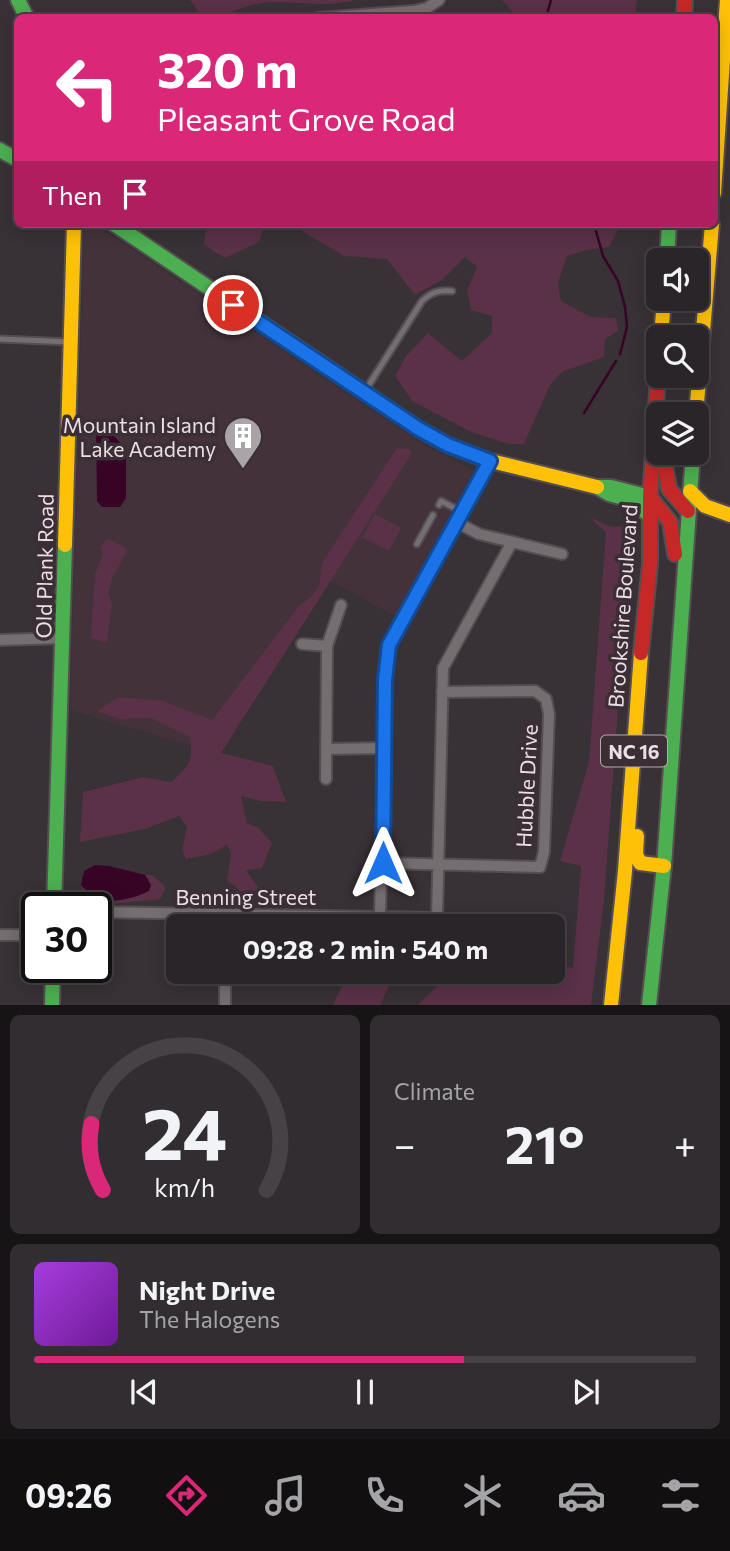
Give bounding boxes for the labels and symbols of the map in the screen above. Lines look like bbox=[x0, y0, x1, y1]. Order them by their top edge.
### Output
pin bbox=[203, 275, 263, 335]
place label: Mountain Island Lake Academy bbox=[63, 412, 216, 461]
building icon: Mountain Island Lake Academy bbox=[222, 415, 264, 470]
street label: Old Plank Road bbox=[30, 493, 58, 639]
street label: Brookshire Boulevard bbox=[602, 503, 642, 709]
street label: Hubble Drive bbox=[510, 724, 542, 848]
road number: NC 16 bbox=[601, 736, 667, 766]
position arrow bbox=[346, 826, 420, 900]
street label: Benning Street bbox=[176, 884, 316, 909]
speed limit sign: 30 bbox=[21, 892, 112, 983]

